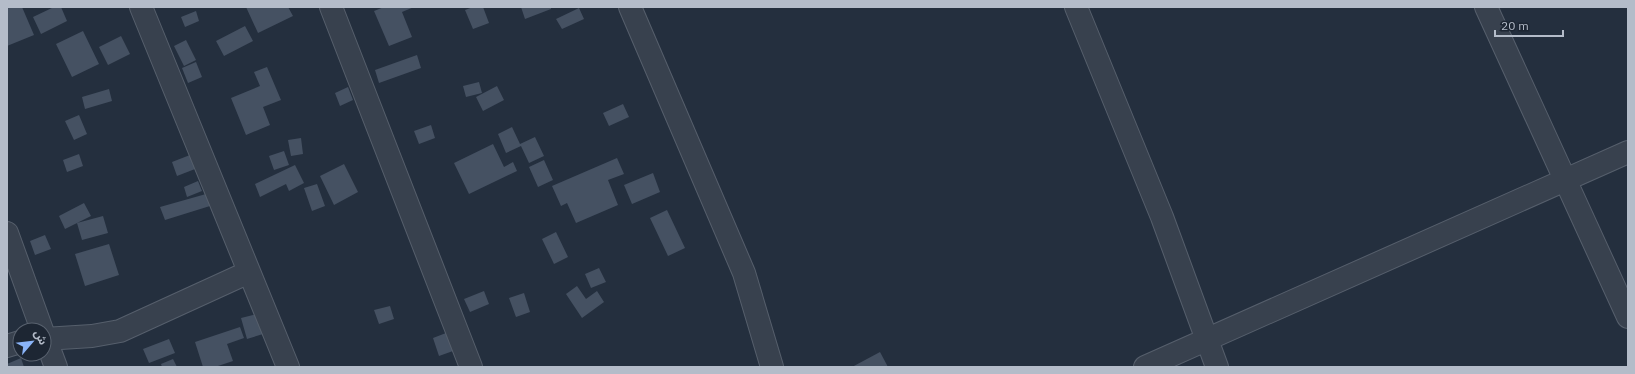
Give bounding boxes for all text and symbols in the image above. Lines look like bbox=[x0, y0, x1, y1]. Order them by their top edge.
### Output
scale bar bbox=[1495, 12, 1563, 38]
text: 20 m bbox=[1501, 18, 1529, 33]
north arrow bbox=[12, 322, 52, 362]
text: ش bbox=[31, 327, 51, 347]

